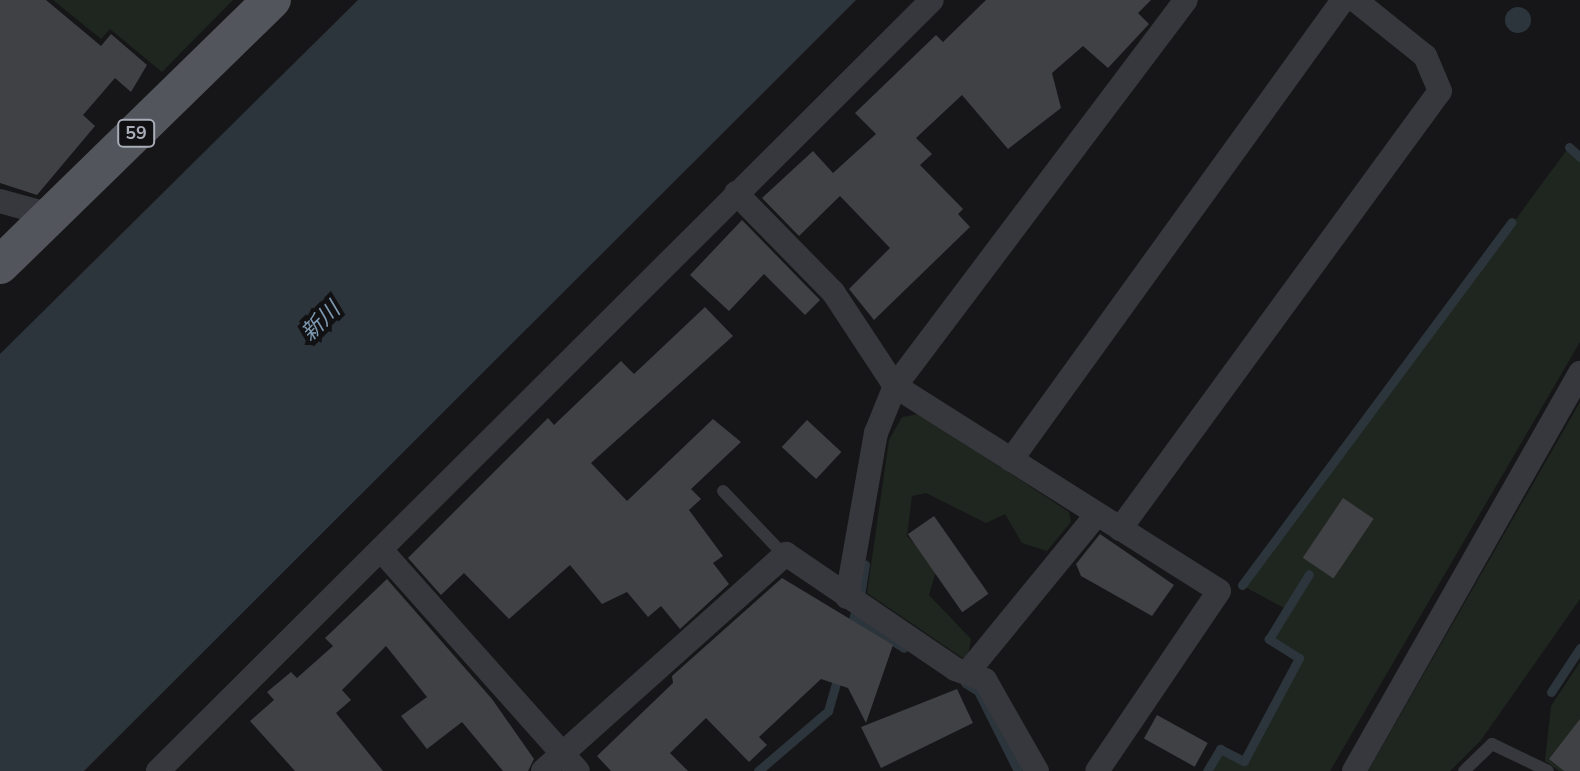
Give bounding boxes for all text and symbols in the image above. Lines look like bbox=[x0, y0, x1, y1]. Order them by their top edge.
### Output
road number: 59 bbox=[116, 119, 156, 147]
water label: 新川 bbox=[296, 297, 346, 347]

